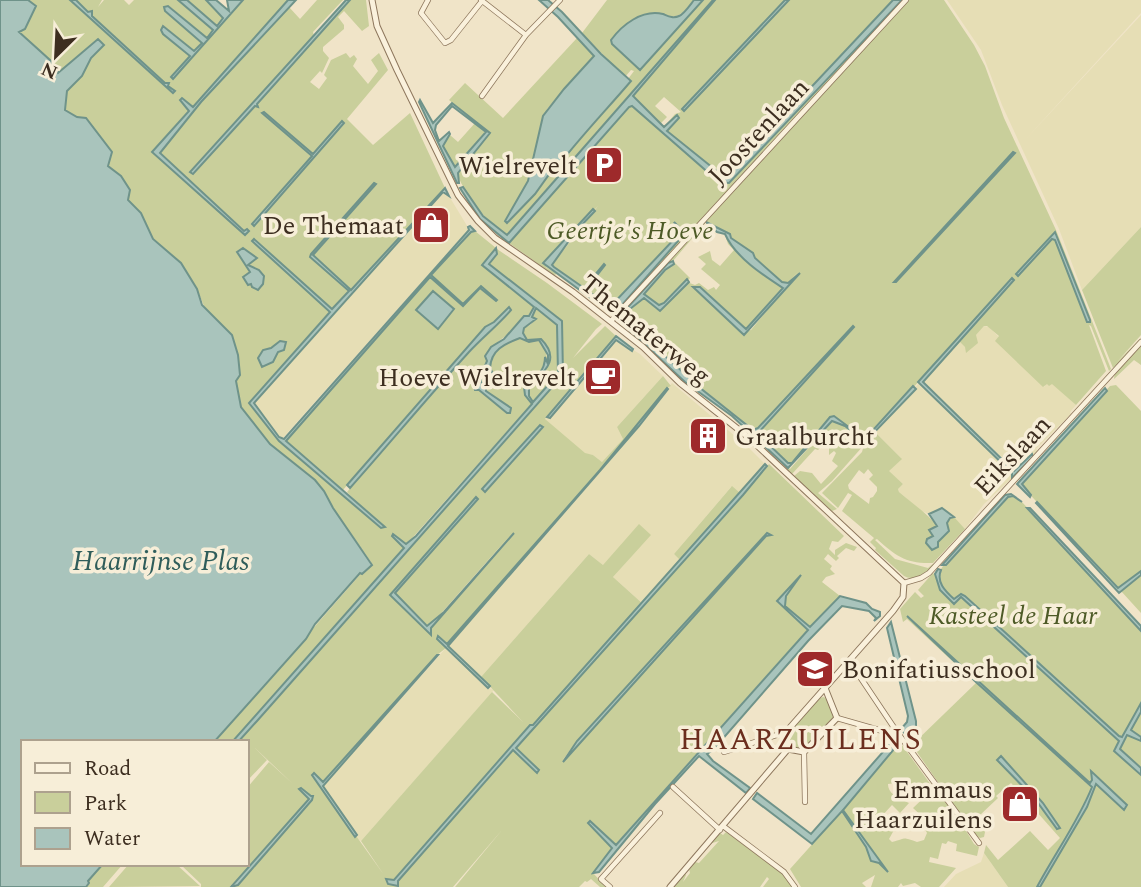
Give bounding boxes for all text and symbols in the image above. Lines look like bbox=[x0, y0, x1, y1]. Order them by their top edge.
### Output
north arrow bbox=[21, 21, 91, 91]
text: N bbox=[37, 54, 63, 87]
street label: Joostenlaan bbox=[698, 69, 819, 194]
parking icon: Wielrevelt bbox=[583, 144, 625, 186]
place label: Wielrevelt bbox=[459, 146, 577, 186]
shop icon: De Themaat bbox=[410, 204, 452, 246]
place label: De Themaat bbox=[263, 206, 404, 246]
park label: Geertje's Hoeve bbox=[547, 211, 714, 251]
street label: Thematerweg bbox=[571, 264, 720, 395]
cafe icon: Hoeve Wielrevelt bbox=[582, 356, 624, 398]
place label: Hoeve Wielrevelt bbox=[378, 358, 576, 398]
street label: Eikslaan bbox=[965, 406, 1061, 505]
building icon: Graalburcht bbox=[687, 415, 729, 457]
place label: Graalburcht bbox=[735, 417, 875, 457]
water label: Haarrijnse Plas bbox=[73, 540, 250, 583]
park label: Kasteel de Haar bbox=[929, 596, 1098, 636]
school or university icon: Bonifatiusschool bbox=[794, 648, 836, 690]
place label: Bonifatiusschool bbox=[842, 650, 1036, 690]
district label: HAARZUILENS bbox=[679, 717, 923, 763]
legend bbox=[21, 740, 248, 866]
text: Road bbox=[84, 753, 131, 785]
place label: Emmaus Haarzuilens bbox=[854, 770, 993, 840]
shop icon: Emmaus Haarzuilens bbox=[999, 783, 1041, 825]
text: Park bbox=[84, 788, 128, 820]
text: Water bbox=[84, 823, 140, 855]

